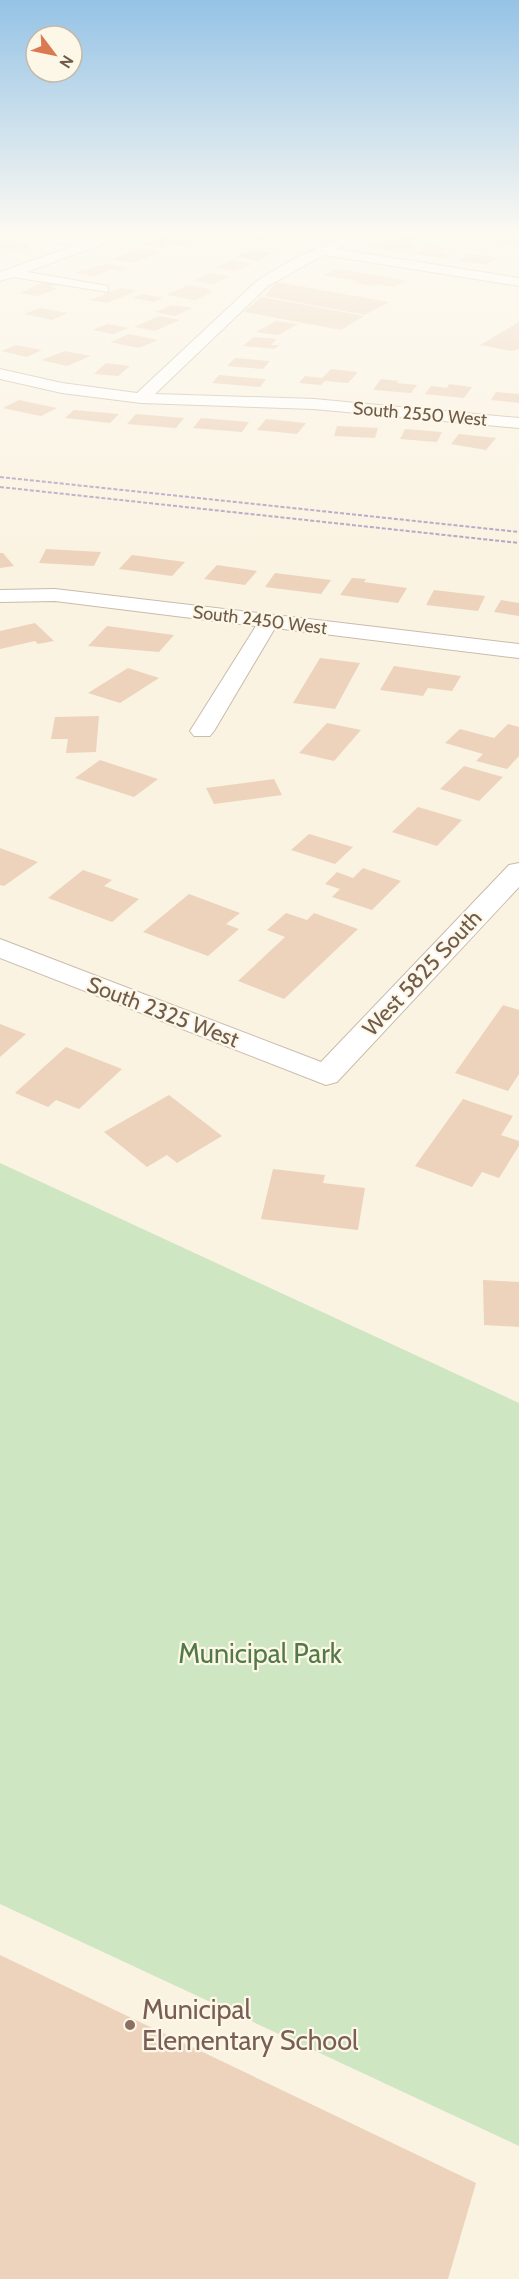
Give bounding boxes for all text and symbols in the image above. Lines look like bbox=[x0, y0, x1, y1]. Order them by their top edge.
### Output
north arrow bbox=[24, 24, 84, 84]
text: N bbox=[55, 52, 77, 72]
street label: South 2550 West bbox=[352, 397, 488, 431]
street label: South 2450 West bbox=[192, 601, 328, 639]
street label: West 5825 South bbox=[357, 905, 487, 1041]
street label: South 2325 West bbox=[83, 971, 243, 1054]
park label: Municipal Park bbox=[178, 1637, 343, 1670]
place label: Municipal Elementary School bbox=[142, 1993, 359, 2057]
marker: Municipal Elementary School bbox=[123, 2018, 137, 2032]

